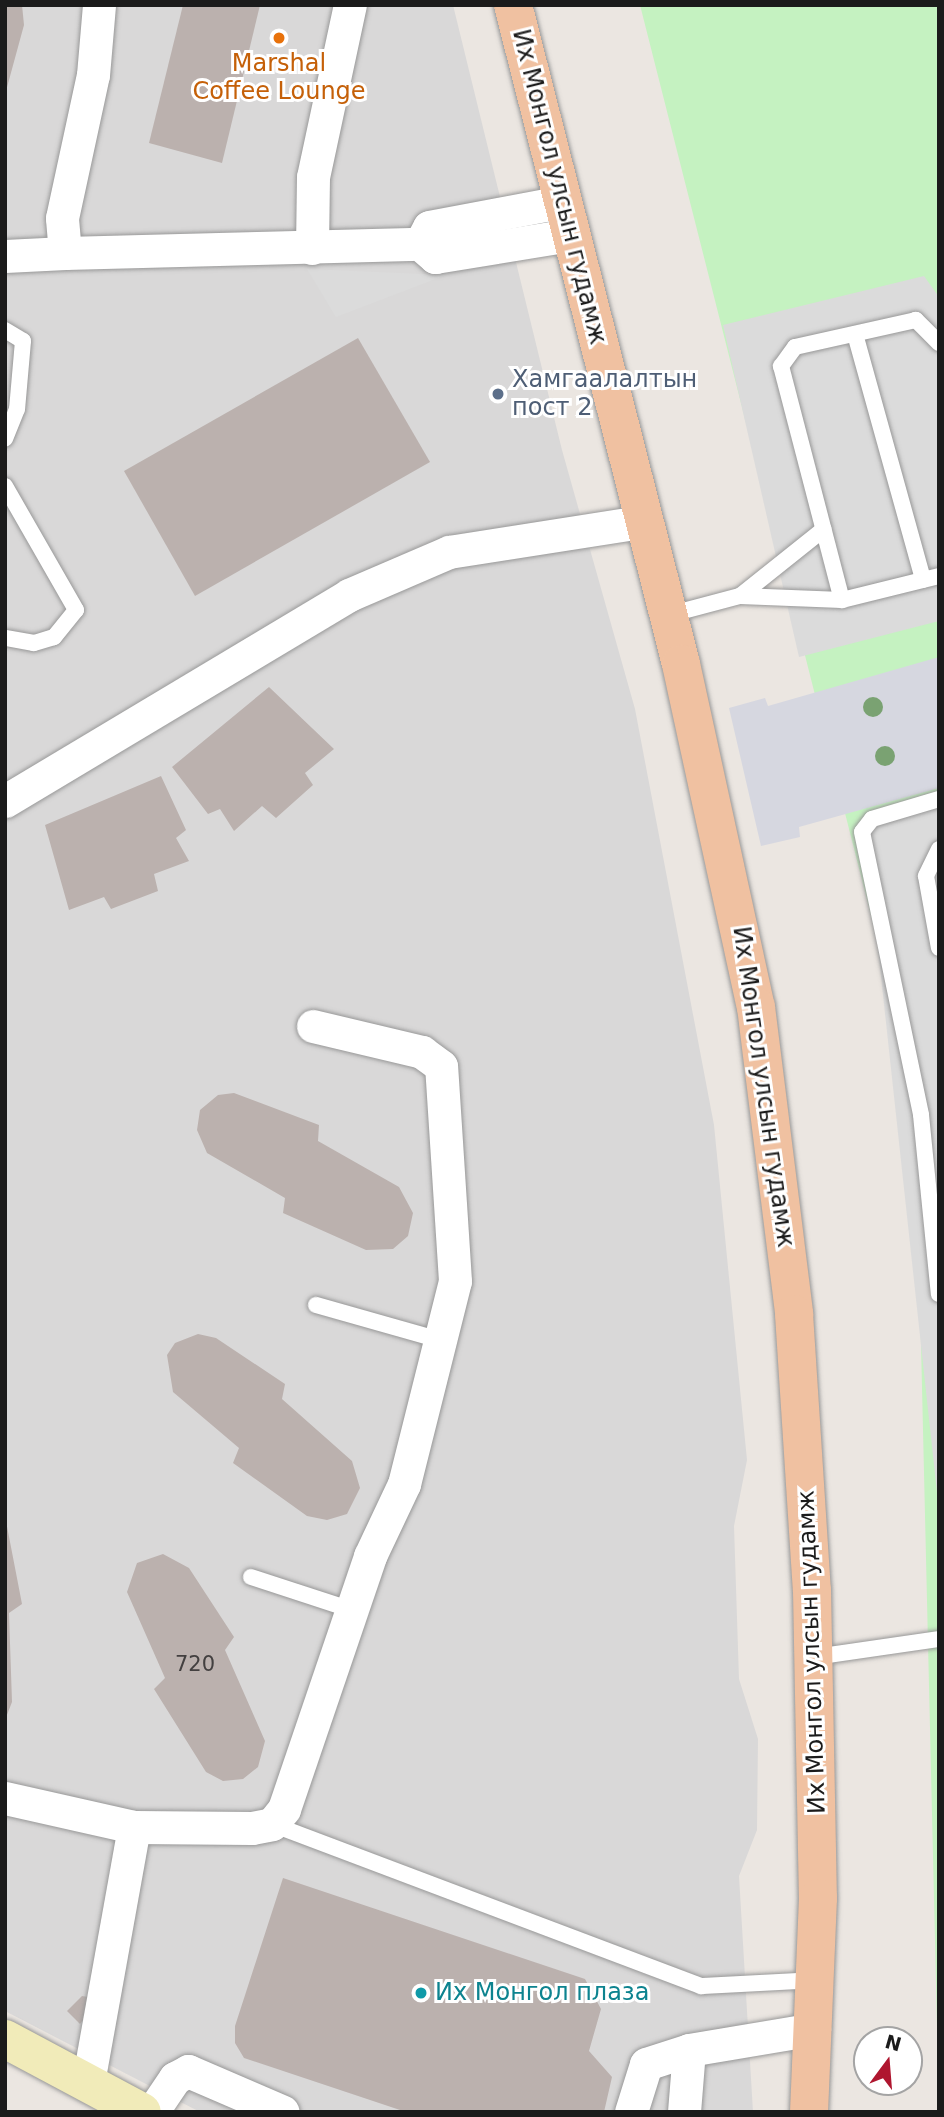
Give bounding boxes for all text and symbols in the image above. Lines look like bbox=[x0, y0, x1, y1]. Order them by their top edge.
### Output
street label: Их Монгол улсын гудамж bbox=[506, 26, 612, 348]
marker: Marshal Coffee Lounge bbox=[271, 30, 287, 46]
place label: Marshal Coffee Lounge bbox=[192, 50, 366, 106]
place label: Хамгаалалтын пост 2 bbox=[512, 366, 697, 422]
marker: Хамгаалалтын пост 2 bbox=[490, 386, 506, 402]
street label: Их Монгол улсын гудамж bbox=[726, 925, 800, 1249]
street label: Их Монгол улсын гудамж bbox=[792, 1490, 832, 1814]
house number: 720 bbox=[175, 1651, 215, 1677]
place label: Их Монгол плаза bbox=[435, 1979, 649, 2007]
marker: Их Монгол плаза bbox=[413, 1985, 429, 2001]
north arrow bbox=[853, 2026, 923, 2096]
text: N bbox=[883, 2030, 904, 2056]

